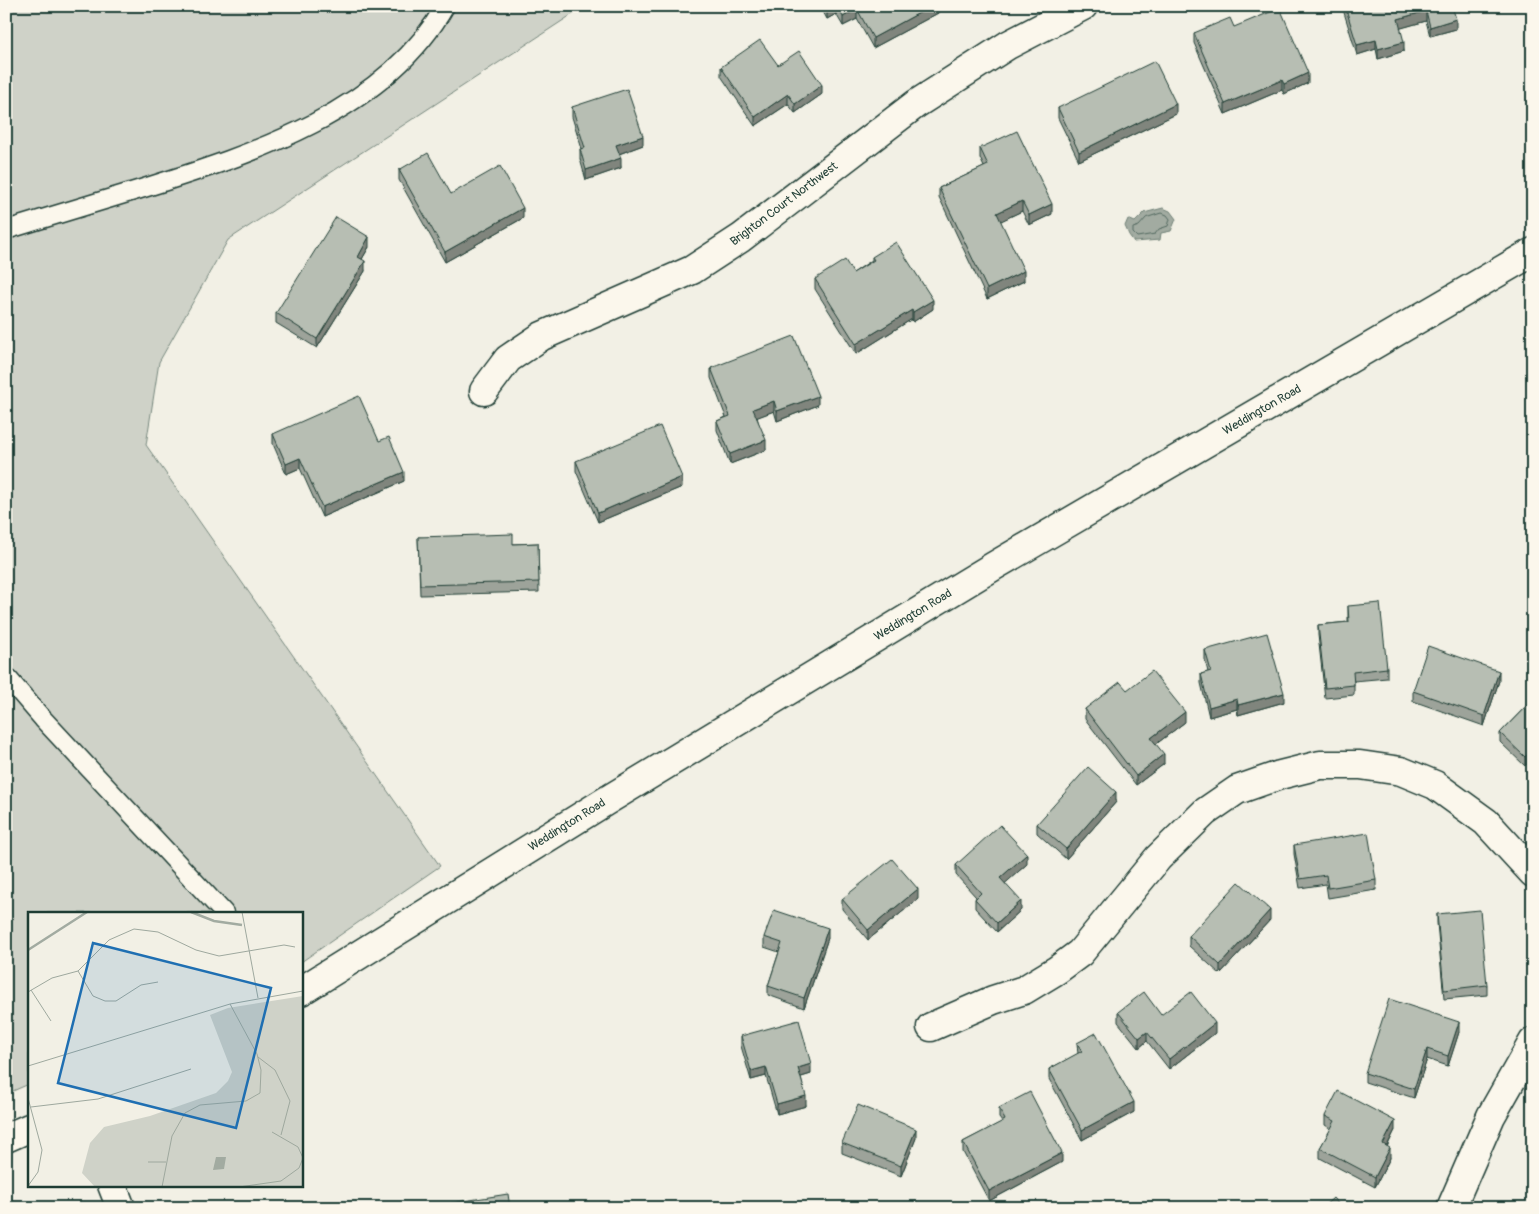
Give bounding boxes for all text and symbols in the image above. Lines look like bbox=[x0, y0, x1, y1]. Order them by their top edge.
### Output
street label: Brighton Court Northwest bbox=[727, 159, 841, 249]
street label: Weddington Road bbox=[1220, 381, 1304, 439]
street label: Weddington Road bbox=[871, 586, 955, 644]
street label: Weddington Road bbox=[526, 795, 608, 855]
inset map bbox=[28, 912, 302, 1186]

